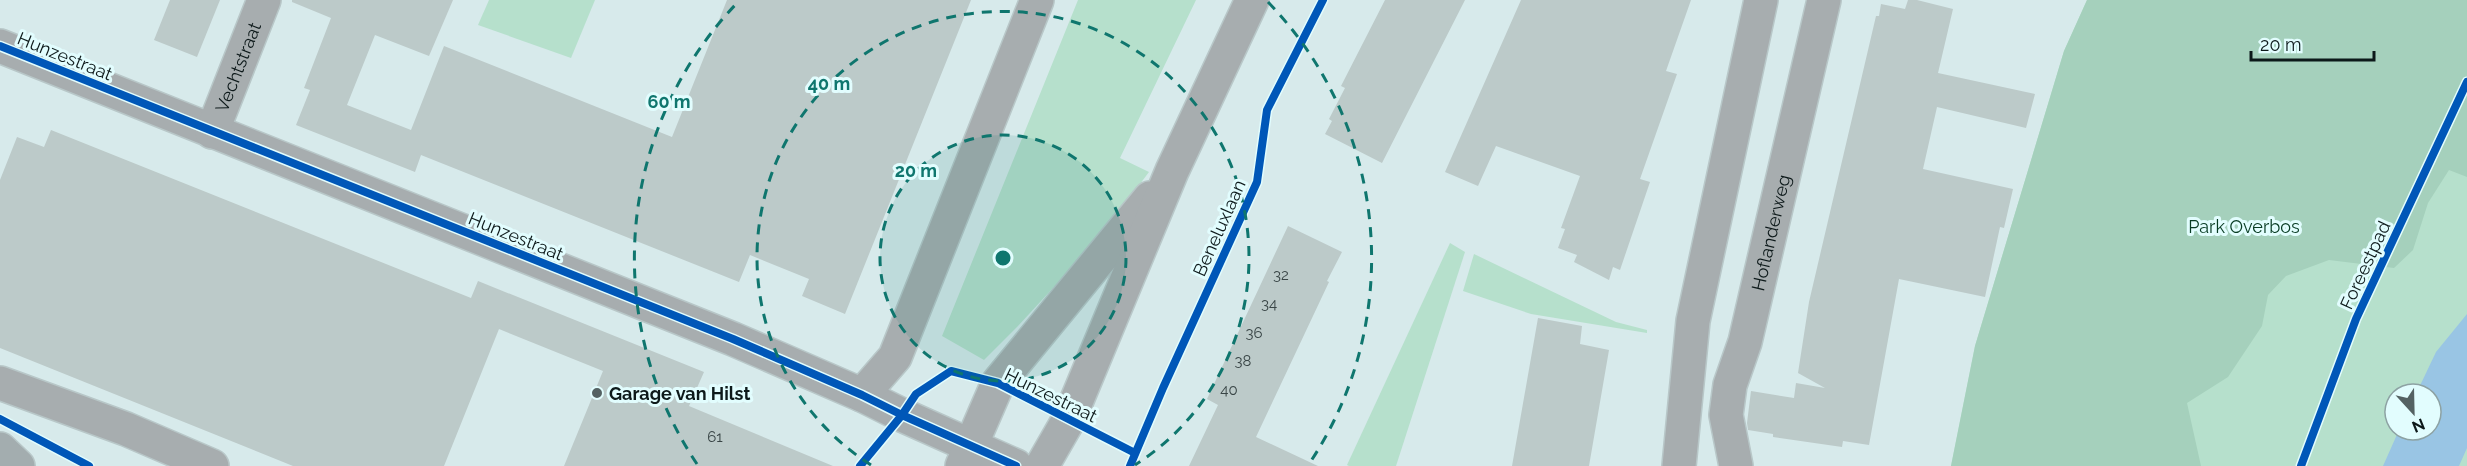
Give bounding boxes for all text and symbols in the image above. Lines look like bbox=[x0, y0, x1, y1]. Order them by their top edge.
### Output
street label: Vechtstraat bbox=[211, 19, 265, 115]
scale bar bbox=[2251, 24, 2374, 62]
street label: Hunzestraat bbox=[15, 27, 115, 85]
text: 20 m bbox=[2260, 34, 2302, 55]
text: 40 m bbox=[808, 73, 850, 94]
text: 60 m bbox=[647, 91, 691, 112]
text: 20 m bbox=[895, 160, 937, 181]
street label: Hoflanderweg bbox=[1747, 172, 1794, 293]
street label: Beneluxlaan bbox=[1188, 177, 1250, 279]
street label: Hunzestraat bbox=[466, 207, 566, 265]
park label: Park Overbos bbox=[2188, 216, 2300, 237]
street label: Foreestpad bbox=[2335, 218, 2395, 312]
centre of rings bbox=[993, 248, 1013, 268]
house number: 32 bbox=[1273, 266, 1289, 284]
house number: 34 bbox=[1261, 295, 1277, 313]
house number: 36 bbox=[1245, 324, 1263, 342]
house number: 38 bbox=[1235, 352, 1252, 370]
street label: Hunzestraat bbox=[1001, 364, 1101, 426]
house number: 40 bbox=[1220, 381, 1238, 399]
north arrow bbox=[2383, 382, 2443, 442]
place label: Garage van Hilst bbox=[609, 383, 750, 404]
marker: Garage van Hilst bbox=[590, 386, 604, 400]
text: N bbox=[2409, 414, 2428, 437]
house number: 61 bbox=[707, 428, 723, 446]

